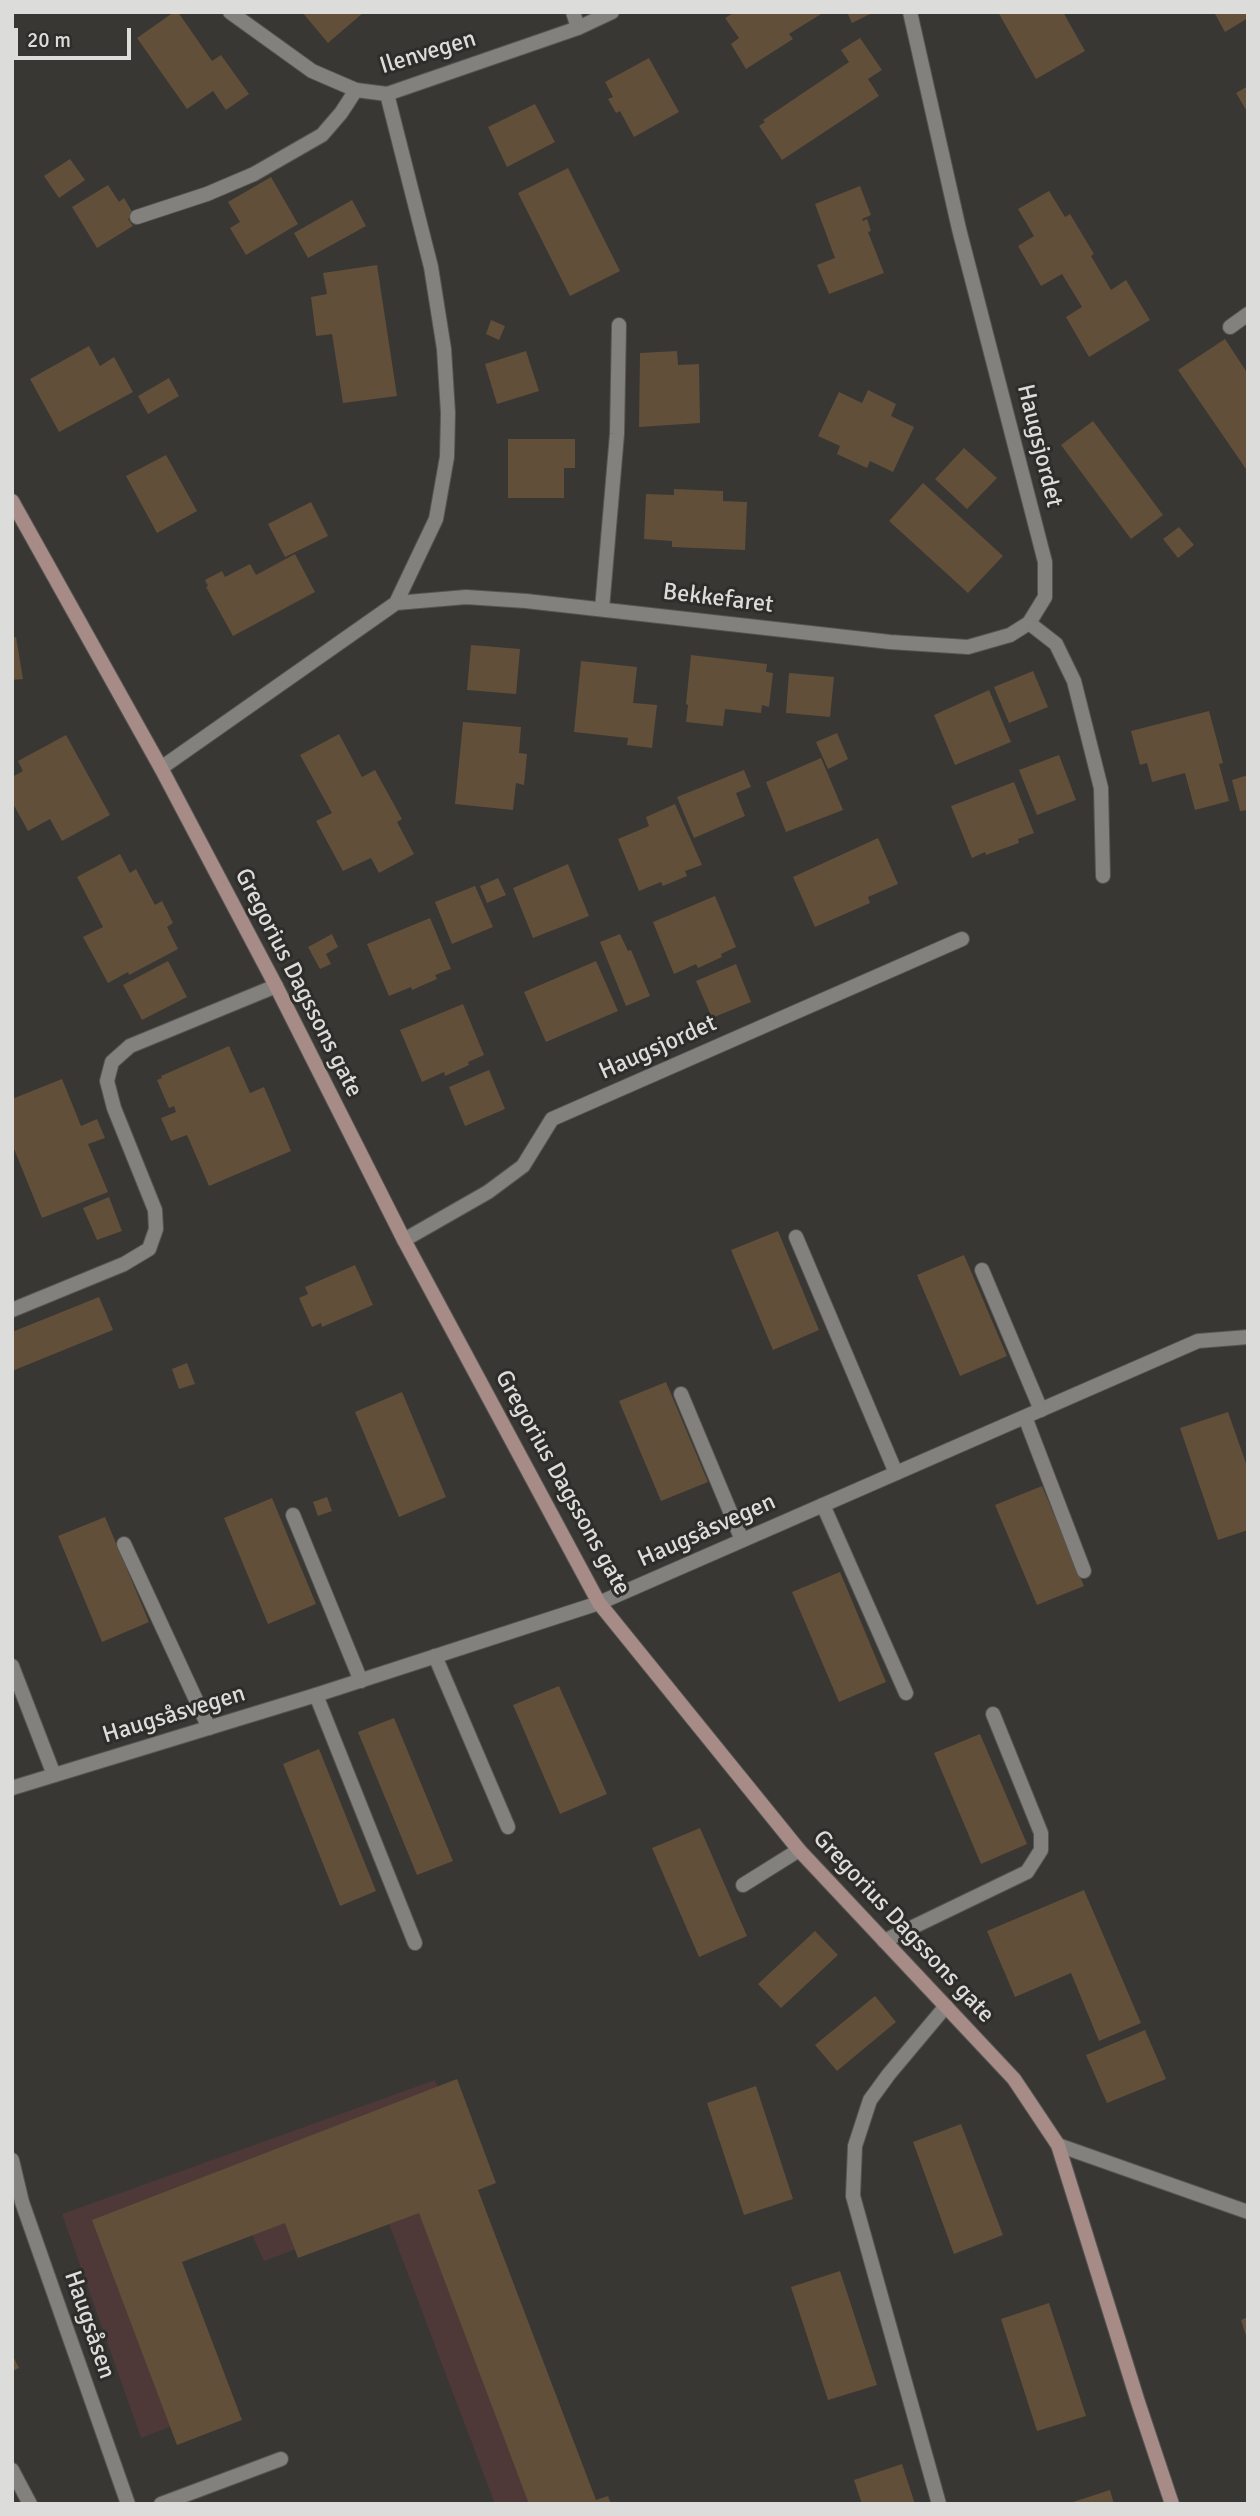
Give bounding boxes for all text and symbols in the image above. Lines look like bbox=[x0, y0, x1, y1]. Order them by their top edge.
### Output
scale bar bbox=[18, 14, 135, 58]
street label: Ilenvegen bbox=[376, 25, 480, 81]
text: 20 m bbox=[27, 27, 71, 53]
street label: Haugsjordet bbox=[1010, 382, 1068, 510]
street label: Bekkefaret bbox=[661, 578, 775, 620]
street label: Gregorius Dagssons gate bbox=[228, 864, 368, 1102]
street label: Haugsjordet bbox=[595, 1009, 721, 1087]
street label: Gregorius Dagssons gate bbox=[488, 1365, 636, 1601]
street label: Haugsåsvegen bbox=[634, 1488, 780, 1574]
street label: Haugsåsvegen bbox=[99, 1680, 249, 1750]
street label: Gregorius Dagssons gate bbox=[806, 1825, 1000, 2029]
street label: Haugsåsen bbox=[57, 2267, 121, 2383]

